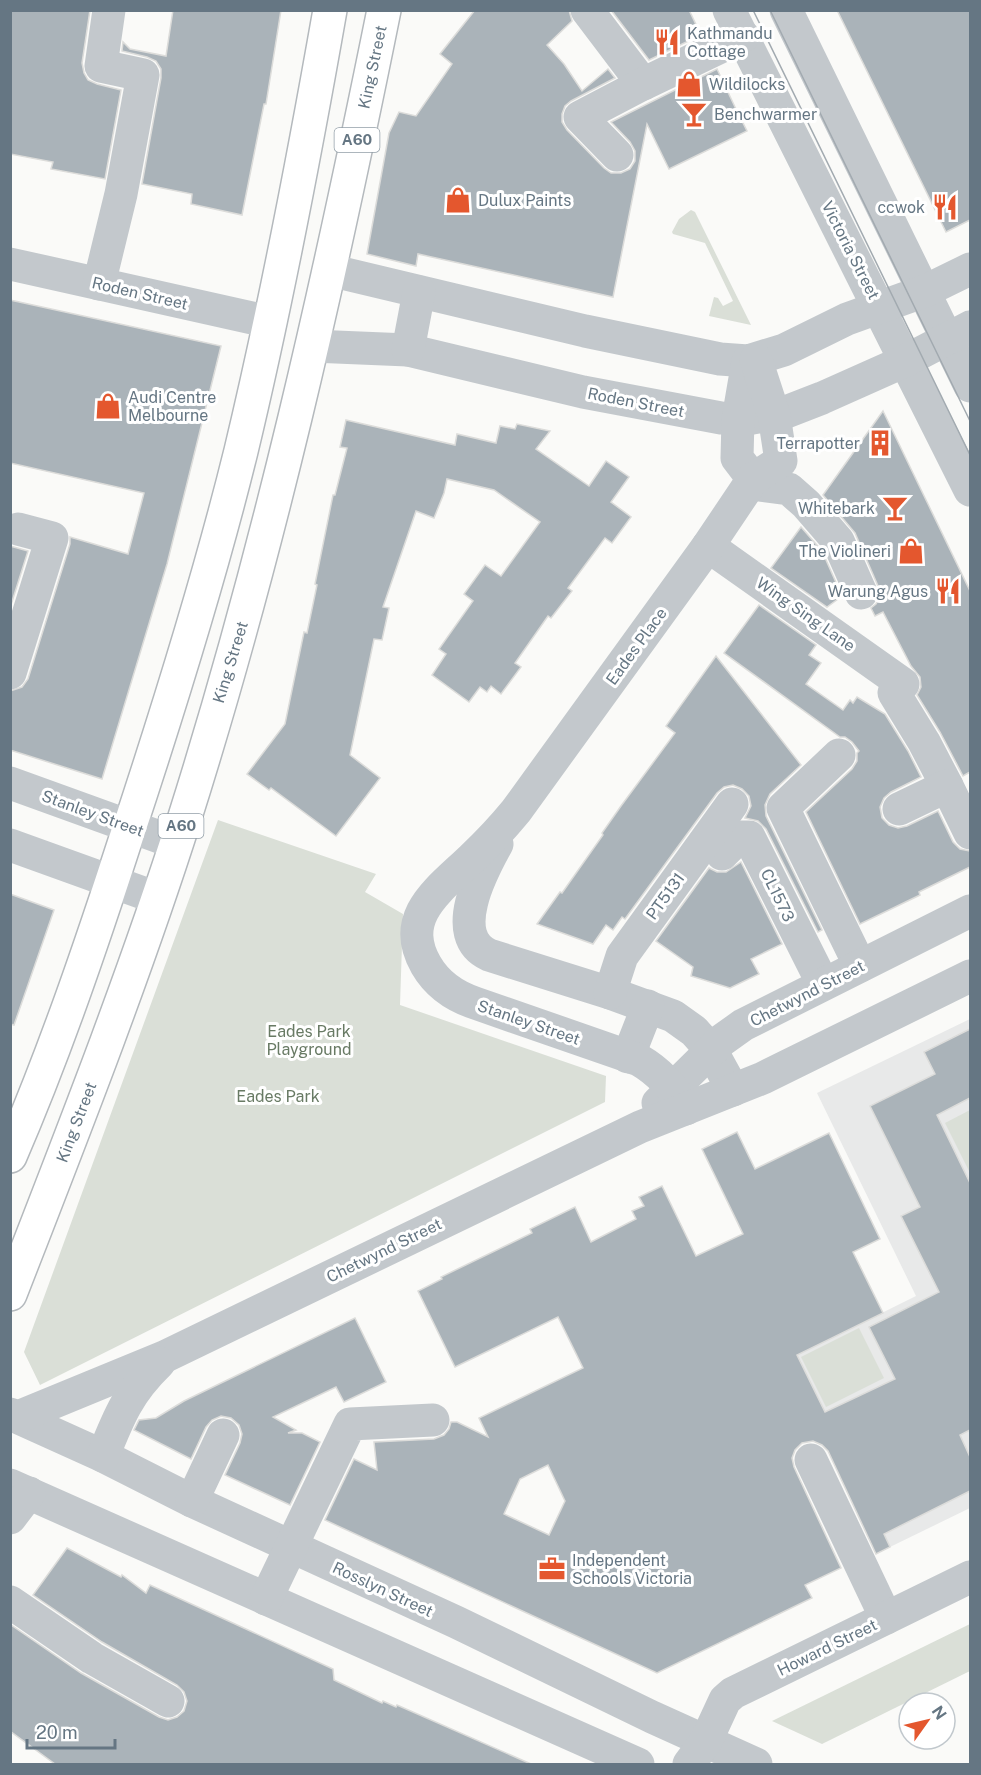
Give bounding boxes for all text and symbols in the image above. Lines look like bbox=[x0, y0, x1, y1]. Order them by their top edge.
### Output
street label: King Street bbox=[354, 24, 391, 111]
place label: Kathmandu Cottage bbox=[687, 24, 772, 61]
restaurant icon: Kathmandu Cottage bbox=[652, 27, 682, 57]
shop icon: Wildilocks bbox=[674, 69, 704, 99]
place label: Wildilocks bbox=[709, 75, 785, 94]
bar icon: Benchwarmer bbox=[679, 99, 709, 129]
place label: Benchwarmer bbox=[714, 105, 817, 124]
road number: A60 bbox=[334, 128, 380, 152]
shop icon: Dulux Paints bbox=[443, 185, 473, 215]
place label: Dulux Paints bbox=[478, 191, 571, 210]
restaurant icon: ccwok bbox=[930, 192, 960, 222]
street label: Victoria Street bbox=[818, 198, 883, 303]
place label: ccwok bbox=[877, 198, 925, 217]
street label: Roden Street bbox=[90, 273, 190, 314]
street label: Roden Street bbox=[586, 384, 686, 421]
place label: Audi Centre Melbourne bbox=[128, 388, 216, 425]
shop icon: Audi Centre Melbourne bbox=[93, 391, 123, 421]
building icon: Terrapotter bbox=[865, 428, 895, 458]
place label: Terrapotter bbox=[777, 434, 860, 453]
bar icon: Whitebark bbox=[880, 493, 910, 523]
place label: Whitebark bbox=[798, 499, 875, 518]
shop icon: The Violineri bbox=[896, 536, 926, 566]
place label: The Violineri bbox=[799, 542, 891, 561]
street label: Wing Sing Lane bbox=[753, 573, 859, 656]
restaurant icon: Warung Agus bbox=[933, 576, 963, 606]
place label: Warung Agus bbox=[828, 582, 928, 601]
street label: Eades Place bbox=[602, 604, 671, 689]
street label: King Street bbox=[209, 619, 252, 705]
street label: Stanley Street bbox=[39, 786, 146, 841]
road number: A60 bbox=[158, 814, 204, 838]
street label: CL1573 bbox=[757, 866, 798, 925]
street label: PT5131 bbox=[642, 869, 689, 923]
street label: Chetwynd Street bbox=[747, 956, 868, 1030]
street label: Stanley Street bbox=[475, 996, 583, 1049]
park label: Eades Park Playground bbox=[266, 1022, 352, 1059]
street label: King Street bbox=[52, 1079, 101, 1165]
park label: Eades Park bbox=[236, 1087, 320, 1106]
street label: Chetwynd Street bbox=[324, 1214, 445, 1287]
place label: Independent Schools Victoria bbox=[572, 1551, 692, 1588]
office icon: Independent Schools Victoria bbox=[537, 1554, 567, 1584]
street label: Rosslyn Street bbox=[330, 1558, 436, 1621]
street label: Howard Street bbox=[774, 1615, 880, 1680]
north arrow bbox=[897, 1691, 957, 1751]
text: N bbox=[928, 1702, 950, 1723]
scale bar bbox=[27, 1712, 116, 1750]
text: 20 m bbox=[36, 1722, 78, 1743]

